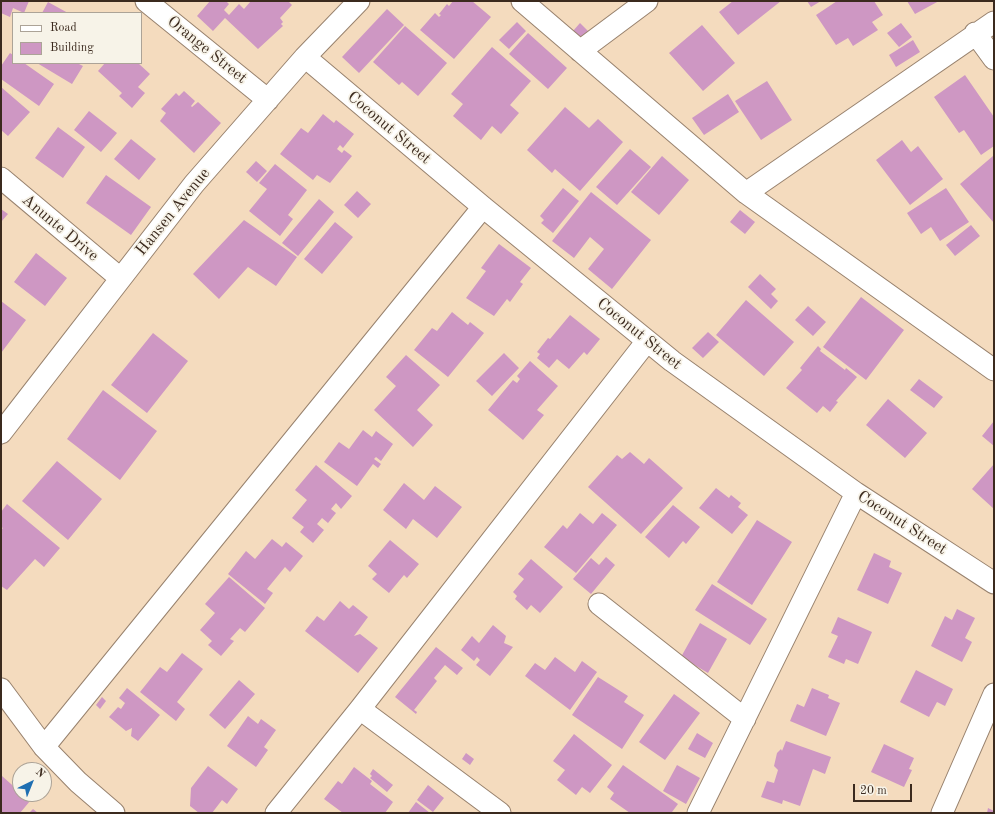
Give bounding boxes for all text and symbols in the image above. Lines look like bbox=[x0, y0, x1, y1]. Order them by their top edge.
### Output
legend bbox=[12, 12, 142, 64]
street label: Orange Street bbox=[163, 12, 251, 88]
text: Road bbox=[50, 22, 77, 34]
text: Building bbox=[50, 42, 94, 54]
street label: Coconut Street bbox=[343, 87, 435, 169]
street label: Hansen Avenue bbox=[132, 164, 214, 260]
street label: Anunte Drive bbox=[18, 190, 102, 266]
street label: Coconut Street bbox=[593, 294, 685, 374]
street label: Coconut Street bbox=[853, 487, 951, 559]
north arrow bbox=[12, 762, 52, 802]
text: N bbox=[33, 767, 47, 780]
scale bar bbox=[855, 776, 914, 802]
text: 20 m bbox=[860, 785, 887, 797]

